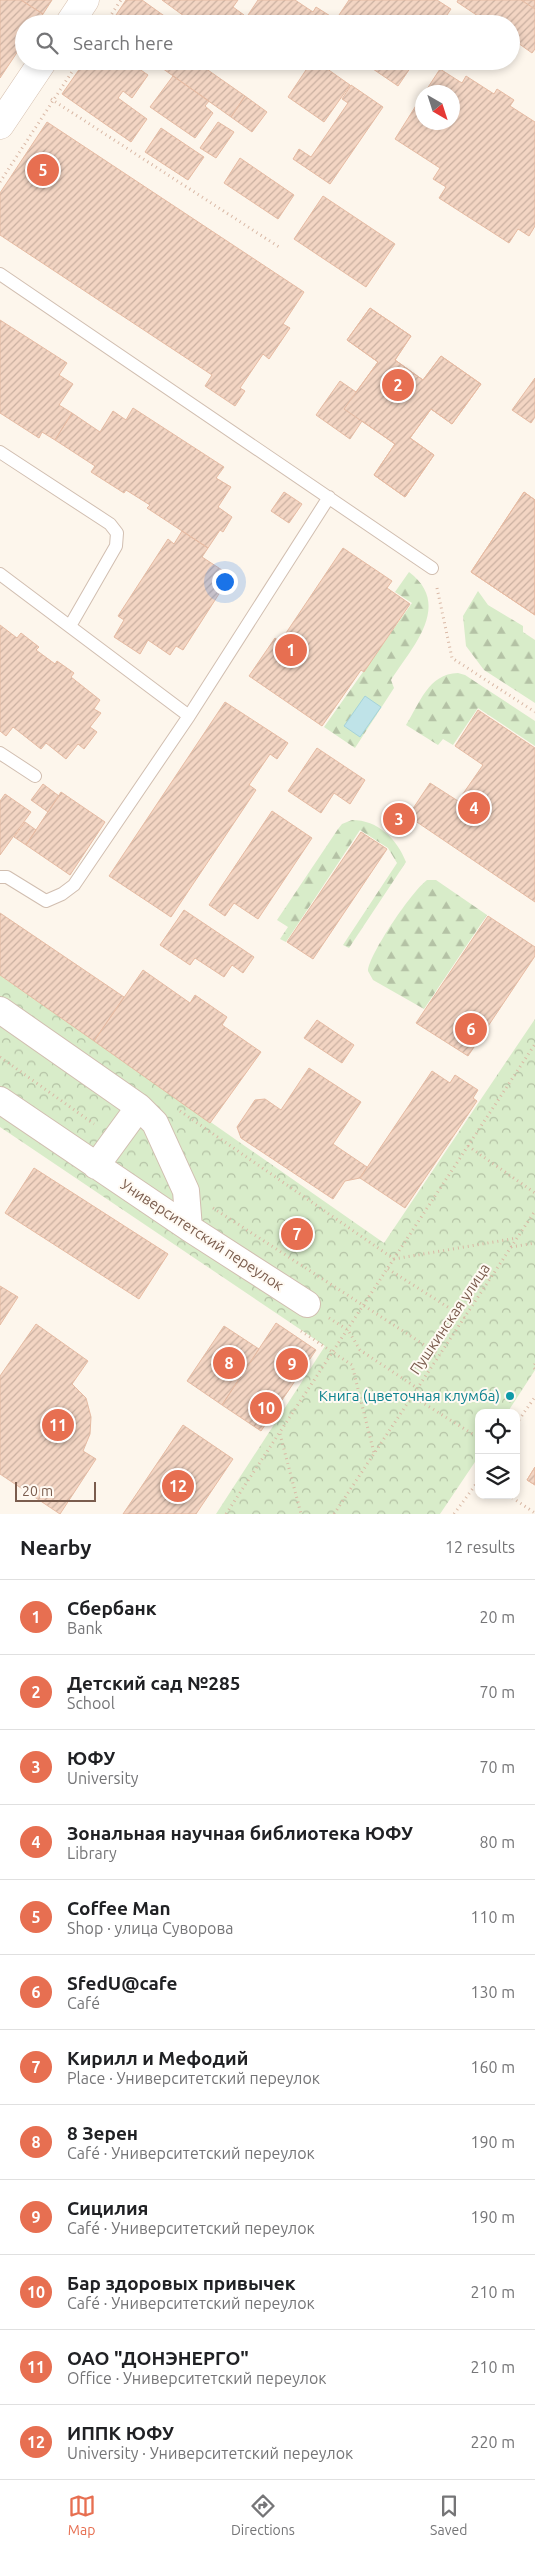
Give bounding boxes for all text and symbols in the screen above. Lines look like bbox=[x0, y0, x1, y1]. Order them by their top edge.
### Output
search box bbox=[15, 15, 520, 70]
icon: search bbox=[33, 29, 61, 57]
text: Search here bbox=[73, 32, 173, 54]
north arrow bbox=[415, 85, 460, 130]
pin: 5 bbox=[27, 151, 59, 189]
pin: 2 bbox=[382, 366, 414, 404]
your location bbox=[212, 569, 238, 595]
pin: 1 bbox=[275, 631, 307, 669]
pin: 4 bbox=[458, 789, 490, 827]
pin: 3 bbox=[383, 800, 415, 838]
pin: 6 bbox=[455, 1010, 487, 1048]
street label: Университетский переулок bbox=[118, 1175, 287, 1294]
pin: 7 bbox=[281, 1215, 313, 1253]
street label: Пушкинская улица bbox=[406, 1260, 493, 1377]
pin: 8 bbox=[213, 1344, 245, 1382]
pin: 9 bbox=[276, 1345, 308, 1383]
place label: Книга (цветочная клумба) bbox=[319, 1387, 500, 1404]
pin: 10 bbox=[250, 1389, 282, 1427]
marker: Книга (цветочная клумба) bbox=[504, 1390, 516, 1402]
pin: 11 bbox=[42, 1406, 74, 1444]
map controls bbox=[475, 1409, 520, 1499]
button: locate bbox=[475, 1409, 520, 1454]
button: layers bbox=[475, 1454, 520, 1499]
pin: 12 bbox=[162, 1467, 194, 1505]
scale bar bbox=[15, 1479, 96, 1502]
text: 20 m bbox=[22, 1483, 53, 1499]
text: Nearby bbox=[20, 1535, 91, 1559]
text: 12 results bbox=[445, 1538, 515, 1556]
text: Сбербанк bbox=[67, 1597, 157, 1619]
text: 1 bbox=[31, 1608, 41, 1626]
text: 20 m bbox=[479, 1608, 515, 1626]
text: Bank bbox=[67, 1619, 103, 1637]
text: Детский сад №285 bbox=[67, 1672, 240, 1694]
text: 2 bbox=[31, 1683, 41, 1701]
text: 70 m bbox=[479, 1683, 515, 1701]
text: School bbox=[67, 1694, 115, 1712]
text: ЮФУ bbox=[67, 1747, 115, 1769]
text: 3 bbox=[31, 1758, 41, 1776]
text: 70 m bbox=[479, 1758, 515, 1776]
text: University bbox=[67, 1769, 138, 1787]
text: Зональная научная библиотека ЮФУ bbox=[67, 1822, 413, 1844]
text: 4 bbox=[31, 1833, 41, 1851]
text: 80 m bbox=[479, 1833, 515, 1851]
text: Library bbox=[67, 1844, 117, 1862]
text: Coffee Man bbox=[67, 1897, 171, 1919]
text: 5 bbox=[31, 1908, 41, 1926]
text: 110 m bbox=[470, 1908, 515, 1926]
text: Shop · улица Суворова bbox=[67, 1919, 233, 1937]
text: SfedU@cafe bbox=[67, 1972, 177, 1994]
text: 6 bbox=[31, 1983, 41, 2001]
text: 130 m bbox=[470, 1983, 515, 2001]
text: Café bbox=[67, 1994, 100, 2012]
text: Кирилл и Мефодий bbox=[67, 2047, 248, 2069]
text: 7 bbox=[31, 2058, 41, 2076]
text: 160 m bbox=[470, 2058, 515, 2076]
text: Place · Университетский переулок bbox=[67, 2069, 320, 2087]
text: 8 Зерен bbox=[67, 2122, 138, 2144]
text: 8 bbox=[31, 2133, 41, 2151]
text: 190 m bbox=[470, 2133, 515, 2151]
text: Café · Университетский переулок bbox=[67, 2144, 315, 2162]
text: Сицилия bbox=[67, 2197, 148, 2219]
text: 9 bbox=[31, 2208, 41, 2226]
text: 190 m bbox=[470, 2208, 515, 2226]
text: Café · Университетский переулок bbox=[67, 2219, 315, 2237]
text: Бар здоровых привычек bbox=[67, 2272, 296, 2294]
text: 10 bbox=[27, 2283, 45, 2301]
text: 210 m bbox=[470, 2283, 515, 2301]
text: Café · Университетский переулок bbox=[67, 2294, 315, 2312]
text: ОАО "ДОНЭНЕРГО" bbox=[67, 2347, 249, 2369]
text: 11 bbox=[27, 2358, 45, 2376]
text: 210 m bbox=[470, 2358, 515, 2376]
text: Office · Университетский переулок bbox=[67, 2369, 327, 2387]
text: ИППК ЮФУ bbox=[67, 2422, 174, 2444]
text: 12 bbox=[27, 2433, 45, 2451]
text: 220 m bbox=[470, 2433, 515, 2451]
text: University · Университетский переулок bbox=[67, 2444, 353, 2462]
tab: Map bbox=[68, 2492, 96, 2538]
tab: Directions bbox=[231, 2492, 295, 2538]
tab: Saved bbox=[430, 2492, 467, 2538]

